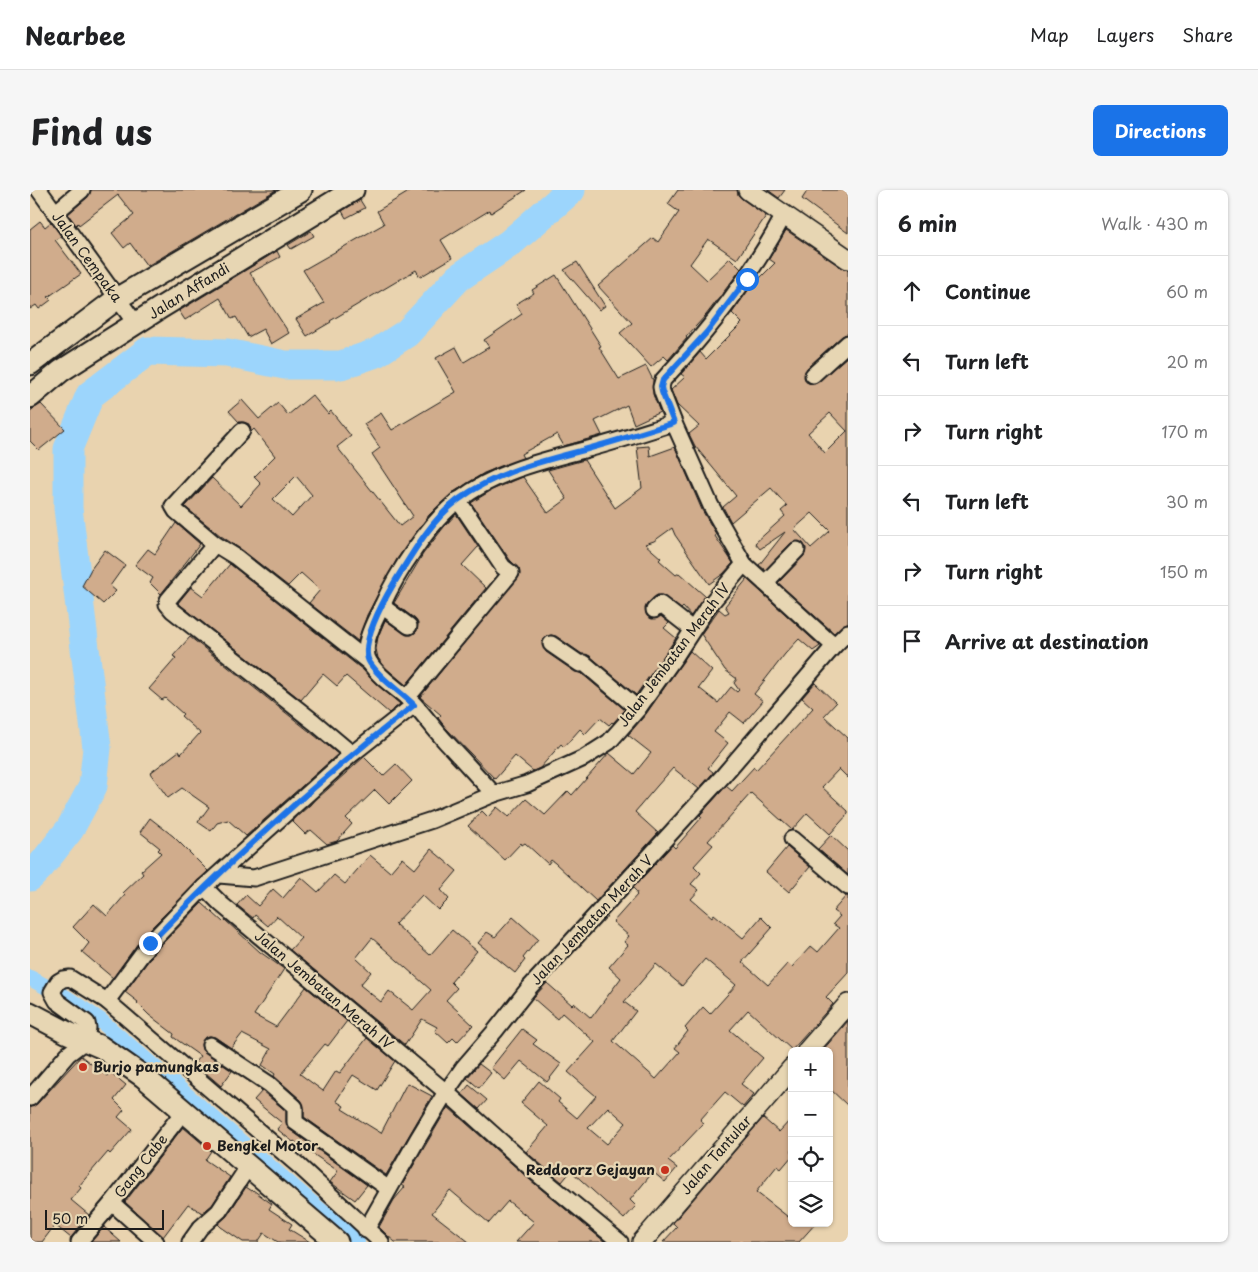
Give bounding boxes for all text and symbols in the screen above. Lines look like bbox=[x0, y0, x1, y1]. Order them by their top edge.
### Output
text: Nearbee bbox=[25, 17, 126, 53]
text: Map bbox=[1030, 21, 1069, 48]
text: Layers bbox=[1097, 21, 1154, 48]
text: Share bbox=[1182, 21, 1233, 48]
text: Find us bbox=[30, 104, 152, 157]
button: Directions bbox=[1093, 105, 1228, 156]
street label: Jalan Cempaka bbox=[47, 207, 128, 307]
text: 6 min bbox=[898, 207, 957, 239]
text: Walk · 430 m bbox=[1101, 211, 1208, 235]
street label: Jalan Affandi bbox=[144, 257, 233, 324]
route start bbox=[736, 268, 759, 291]
icon: ahead bbox=[898, 277, 926, 305]
text: Continue bbox=[945, 277, 1031, 305]
text: 60 m bbox=[1166, 279, 1208, 303]
icon: left bbox=[898, 347, 926, 375]
text: Turn left bbox=[945, 347, 1029, 375]
text: 20 m bbox=[1167, 349, 1208, 373]
icon: right bbox=[898, 417, 926, 445]
text: Turn right bbox=[945, 417, 1043, 445]
text: 170 m bbox=[1162, 419, 1208, 443]
icon: left bbox=[898, 487, 926, 515]
text: Turn left bbox=[945, 487, 1029, 515]
text: 30 m bbox=[1166, 489, 1208, 513]
icon: right bbox=[898, 557, 926, 585]
text: Turn right bbox=[945, 557, 1043, 585]
text: 150 m bbox=[1160, 559, 1208, 583]
street label: Jalan Jembatan Merah IV bbox=[612, 578, 735, 731]
icon: arrive bbox=[898, 627, 926, 655]
text: Arrive at destination bbox=[945, 627, 1149, 655]
street label: Jalan Jembatan Merah V bbox=[526, 850, 658, 989]
street label: Jalan Jembatan Merah IV bbox=[250, 925, 399, 1054]
route end bbox=[139, 932, 162, 955]
map controls bbox=[788, 1047, 833, 1227]
button: + bbox=[788, 1047, 833, 1092]
place label: Burjo pamungkas bbox=[93, 1056, 219, 1077]
marker: Burjo pamungkas bbox=[77, 1061, 89, 1073]
button: − bbox=[788, 1092, 833, 1137]
street label: Jalan Tantular bbox=[675, 1110, 757, 1199]
street label: Gang Cabe bbox=[109, 1129, 172, 1202]
place label: Bengkel Motor bbox=[217, 1135, 319, 1156]
button: locate bbox=[788, 1137, 833, 1182]
marker: Bengkel Motor bbox=[201, 1140, 213, 1152]
place label: Reddoorz Gejayan bbox=[526, 1159, 655, 1180]
marker: Reddoorz Gejayan bbox=[659, 1164, 671, 1176]
button: layers bbox=[788, 1182, 833, 1227]
scale bar bbox=[45, 1207, 164, 1230]
text: 50 m bbox=[52, 1208, 88, 1229]

